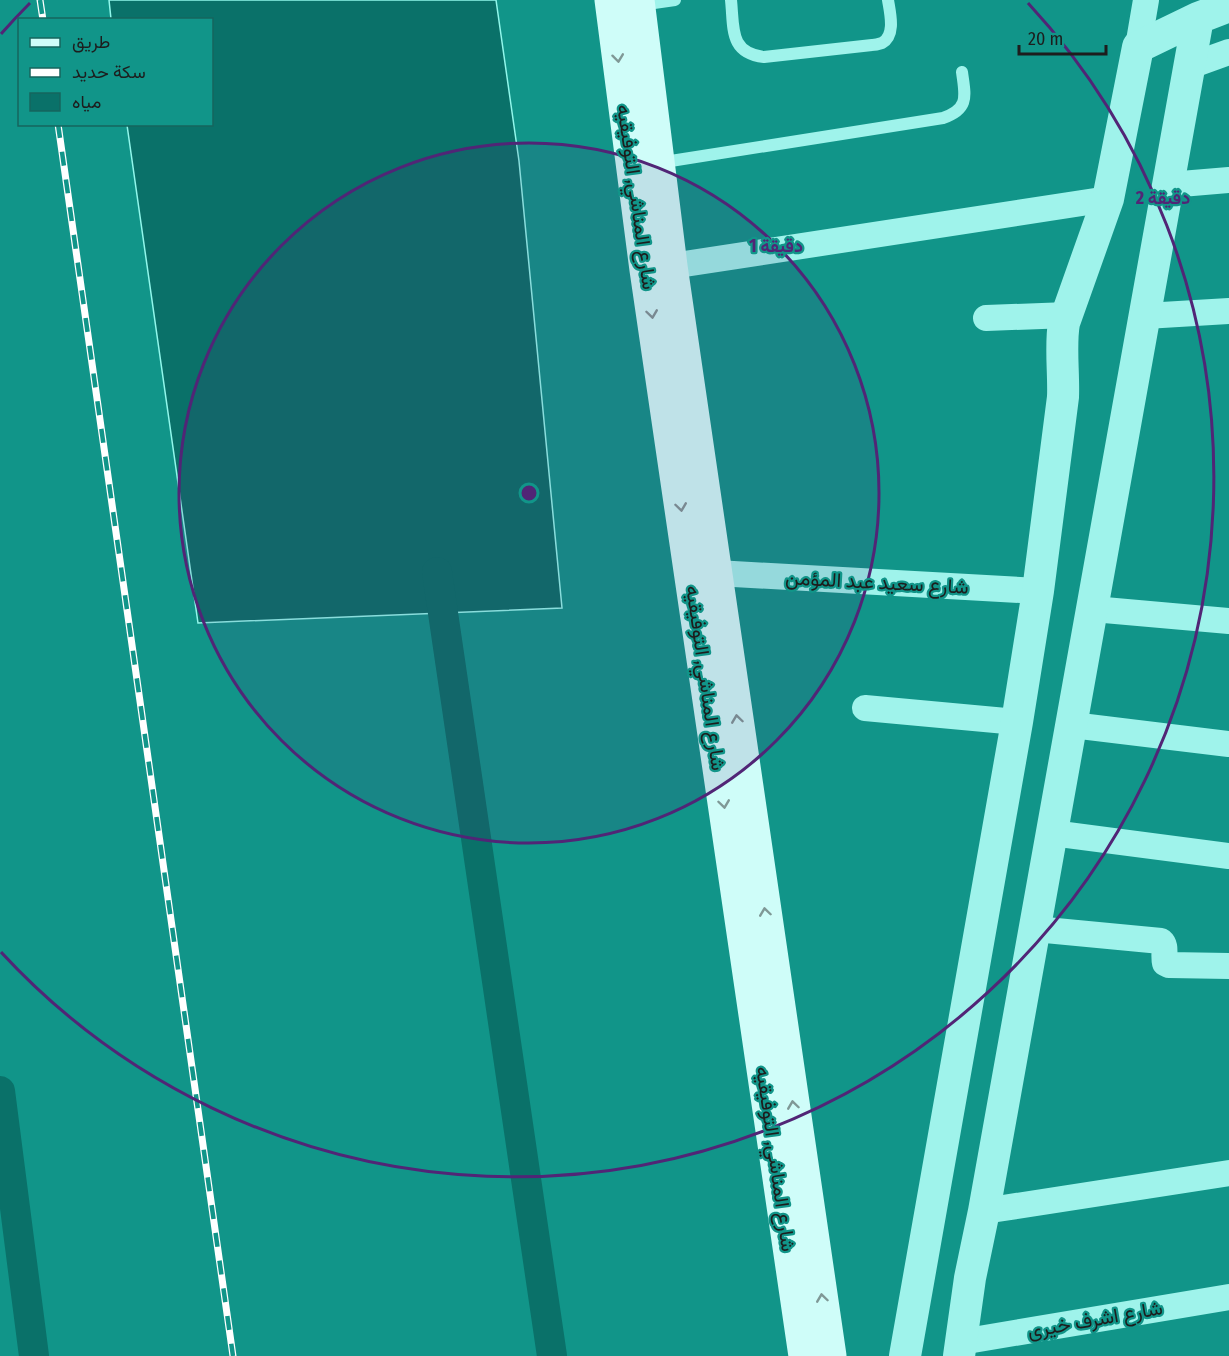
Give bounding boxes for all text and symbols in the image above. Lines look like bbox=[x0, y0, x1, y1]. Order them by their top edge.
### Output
legend bbox=[18, 18, 213, 126]
scale bar bbox=[1019, 18, 1106, 56]
text: 20 m bbox=[1028, 28, 1063, 50]
text: طريق bbox=[72, 31, 110, 53]
one-way arrow bbox=[612, 53, 624, 63]
text: سكة حديد bbox=[72, 61, 146, 83]
text: مياه bbox=[72, 91, 101, 113]
street label: شارع المناشي, التوفيقيه bbox=[607, 103, 662, 292]
text: 2 دقيقة bbox=[1135, 187, 1190, 209]
text: 1 دقيقة bbox=[749, 235, 803, 257]
one-way arrow bbox=[646, 309, 658, 318]
centre of rings bbox=[519, 483, 539, 503]
one-way arrow bbox=[674, 502, 686, 511]
street label: شارع سعيد عبد المؤمن bbox=[785, 565, 969, 601]
street label: شارع المناشي, التوفيقيه bbox=[676, 584, 731, 773]
one-way arrow bbox=[731, 715, 744, 725]
one-way arrow bbox=[718, 799, 730, 808]
one-way arrow bbox=[760, 908, 772, 917]
street label: شارع المناشي, التوفيقيه bbox=[746, 1065, 801, 1254]
one-way arrow bbox=[788, 1101, 800, 1110]
one-way arrow bbox=[816, 1294, 828, 1303]
street label: شارع اشرف خيرى bbox=[1026, 1295, 1165, 1345]

